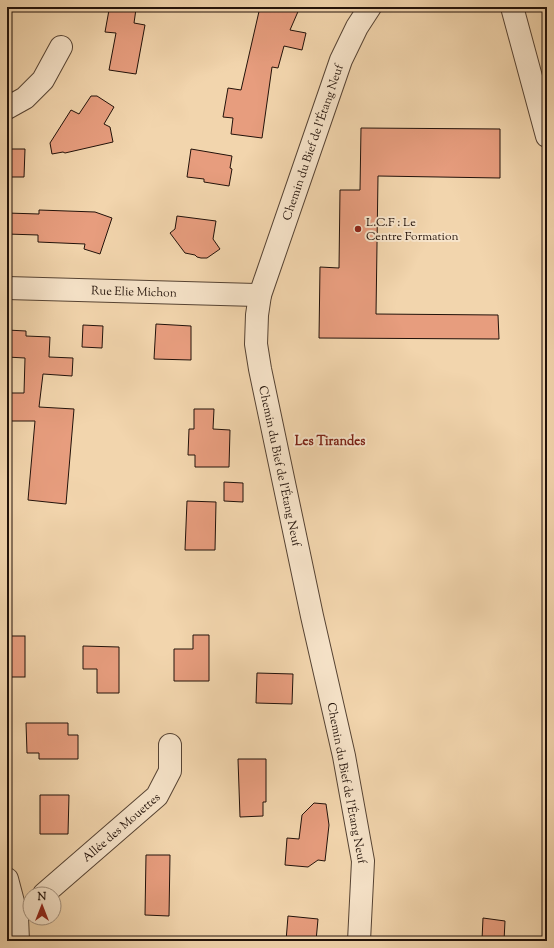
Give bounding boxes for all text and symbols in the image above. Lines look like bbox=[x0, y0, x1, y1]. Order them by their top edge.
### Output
street label: Chemin du Bief de l'Étang Neuf bbox=[278, 61, 349, 223]
place label: L.C.F : Le Centre Formation bbox=[366, 214, 459, 246]
marker: L.C.F : Le Centre Formation bbox=[353, 224, 363, 234]
street label: Rue Elie Michon bbox=[91, 282, 177, 303]
street label: Chemin du Bief de l'Étang Neuf bbox=[253, 384, 305, 549]
district label: Les Tirandes bbox=[295, 433, 365, 451]
street label: Chemin du Bief de l'Étang Neuf bbox=[322, 701, 371, 866]
street label: Allée des Mouettes bbox=[79, 789, 165, 867]
north arrow bbox=[22, 886, 62, 926]
text: N bbox=[37, 889, 47, 905]

